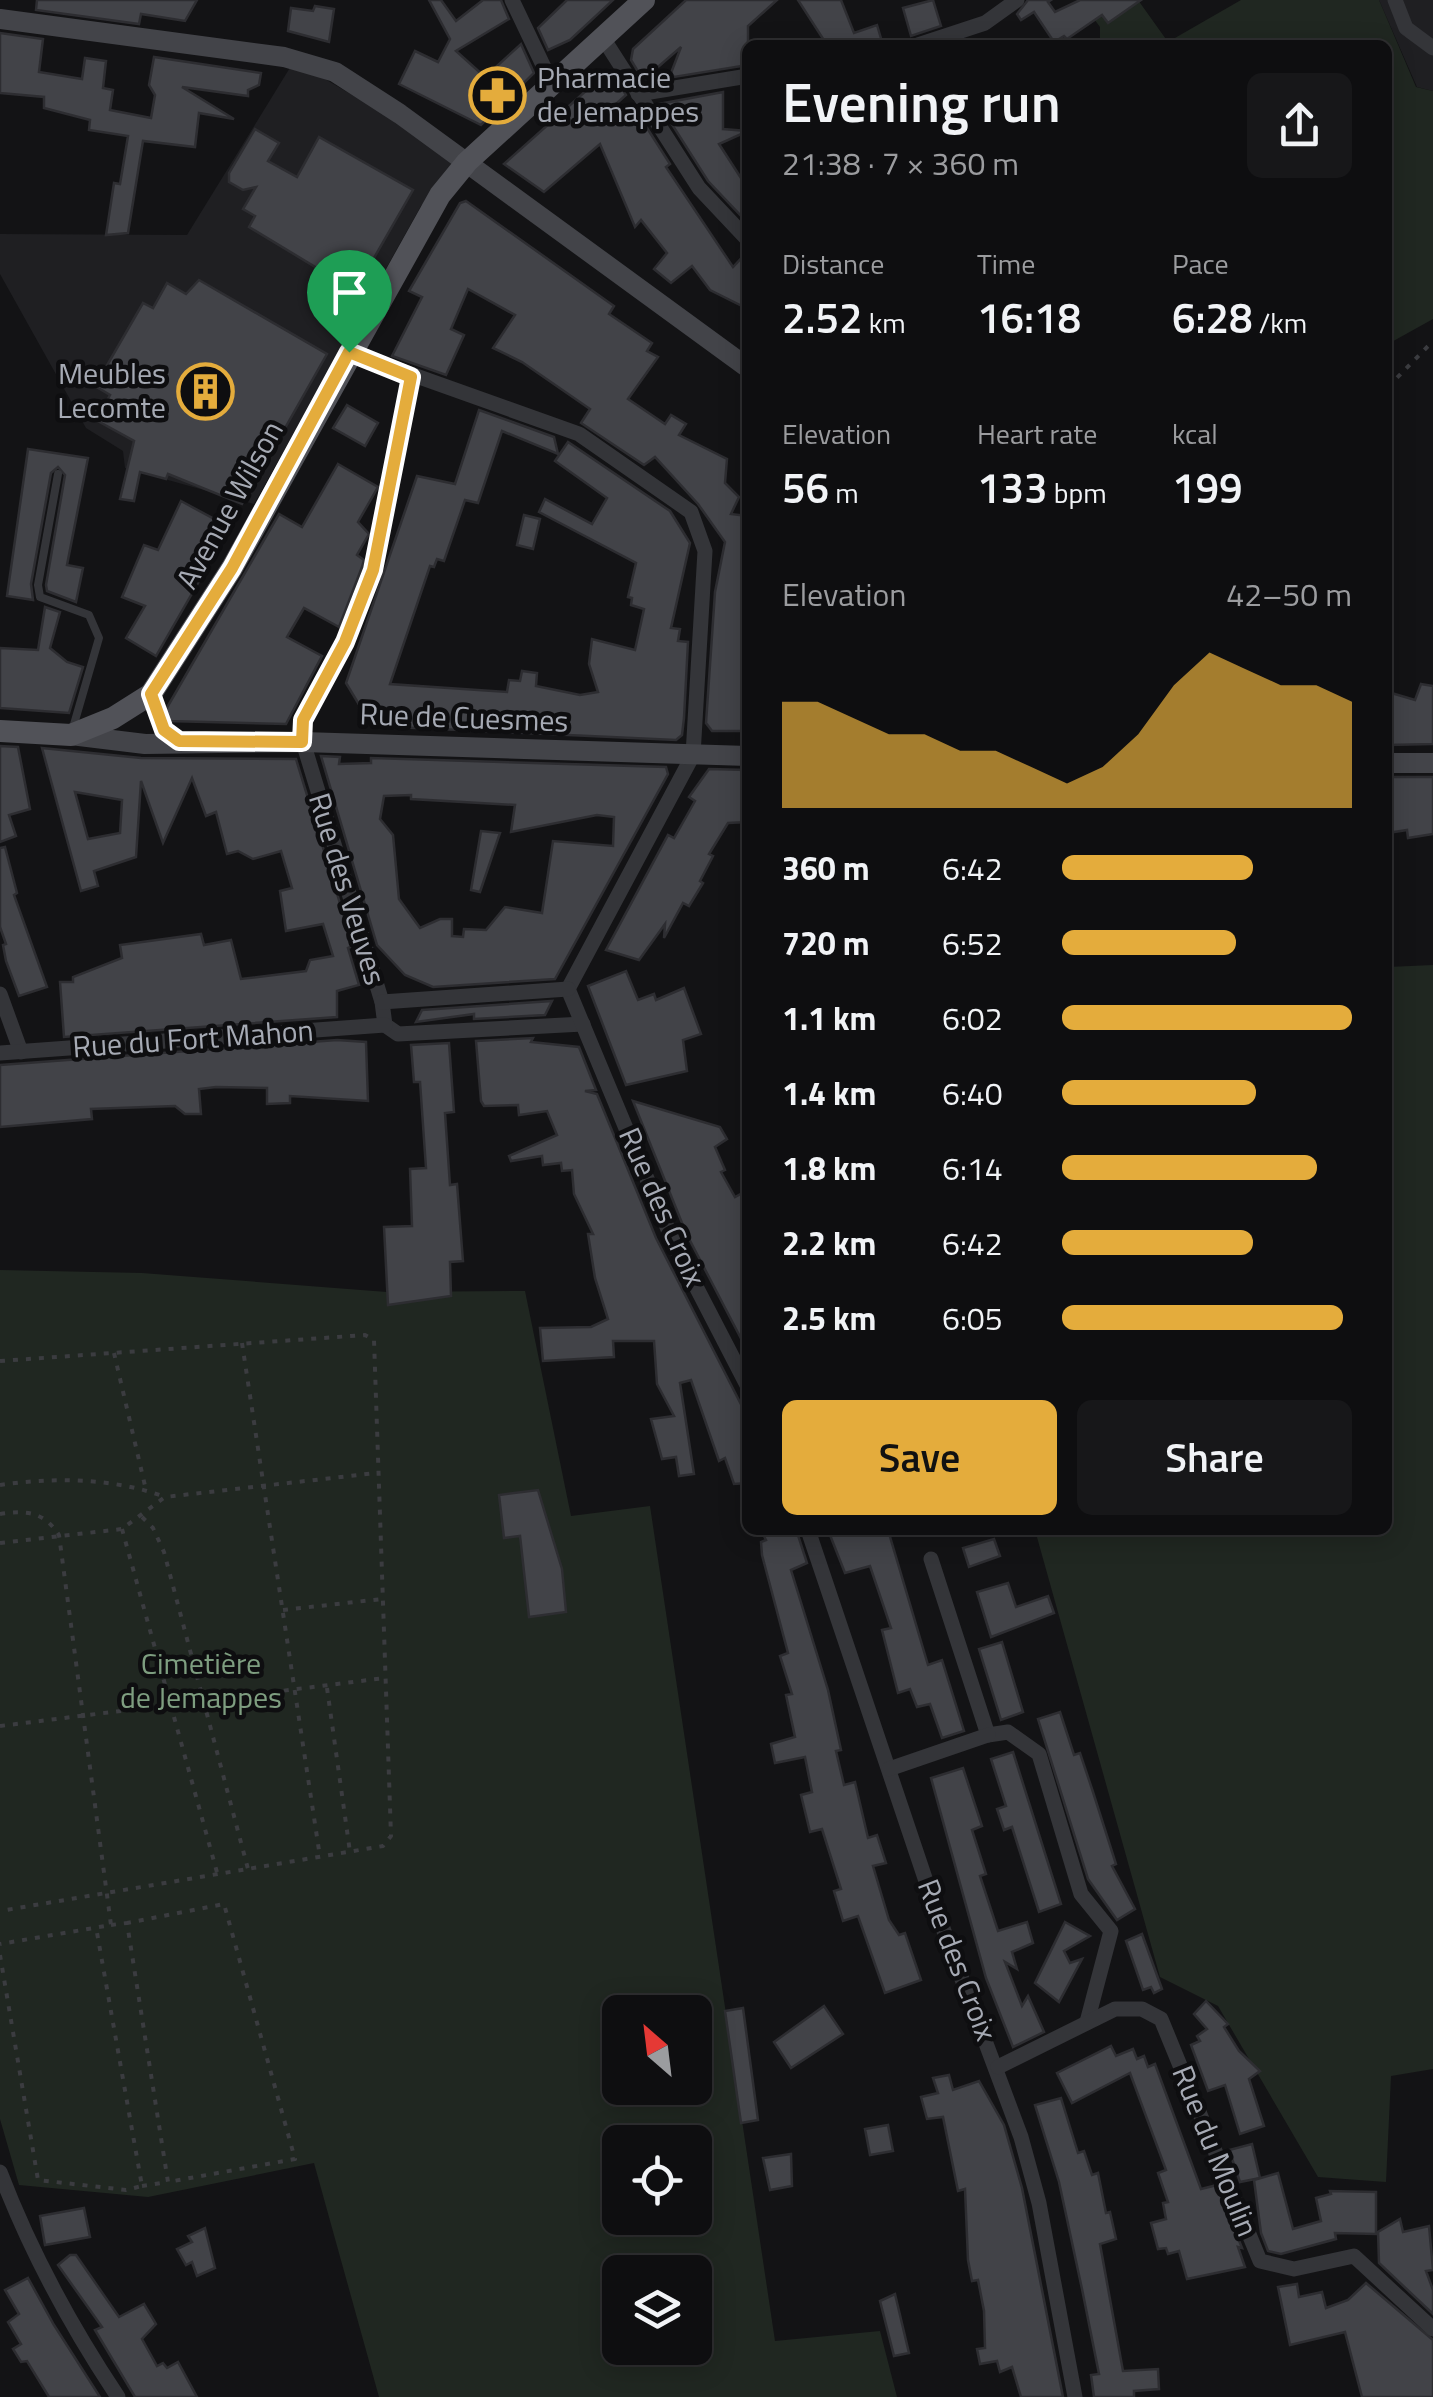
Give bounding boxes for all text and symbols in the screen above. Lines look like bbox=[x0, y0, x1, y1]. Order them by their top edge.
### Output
place label: Pharmacie de Jemappes bbox=[537, 54, 699, 134]
text: Evening run bbox=[782, 60, 1061, 143]
pharmacy icon: Pharmacie de Jemappes bbox=[468, 65, 528, 125]
button: share bbox=[1247, 73, 1352, 178]
text: 21:38 · 7 × 360 m bbox=[782, 139, 1019, 187]
text: Distance bbox=[782, 242, 884, 285]
text: Time bbox=[977, 242, 1035, 285]
text: Pace bbox=[1172, 242, 1229, 285]
pin bbox=[307, 250, 392, 353]
icon: arrive bbox=[322, 265, 377, 320]
text: 2.52 bbox=[782, 285, 863, 349]
text: 16:18 bbox=[977, 285, 1081, 349]
text: 6:28 bbox=[1172, 285, 1253, 349]
text: km bbox=[863, 301, 906, 344]
text: /km bbox=[1253, 301, 1307, 344]
place label: Meubles Lecomte bbox=[57, 350, 166, 430]
building icon: Meubles Lecomte bbox=[175, 361, 235, 421]
street label: Avenue Wilson bbox=[164, 412, 294, 597]
text: Elevation bbox=[782, 412, 891, 455]
text: Heart rate bbox=[977, 412, 1097, 455]
text: kcal bbox=[1172, 412, 1218, 455]
text: 56 bbox=[782, 455, 829, 519]
text: 133 bbox=[977, 455, 1048, 519]
text: 199 bbox=[1172, 455, 1243, 519]
text: m bbox=[829, 471, 859, 514]
text: bpm bbox=[1048, 471, 1107, 514]
text: Elevation bbox=[782, 570, 906, 618]
text: 42–50 m bbox=[1226, 570, 1352, 618]
street label: Rue de Cuesmes bbox=[359, 690, 569, 744]
street label: Rue des Veuves bbox=[297, 787, 399, 990]
text: 360 m bbox=[782, 844, 870, 892]
text: 6:42 bbox=[942, 844, 1003, 892]
text: 720 m bbox=[782, 919, 870, 967]
text: 6:52 bbox=[942, 919, 1003, 967]
text: 1.1 km bbox=[782, 994, 876, 1042]
text: 6:02 bbox=[942, 994, 1003, 1042]
street label: Rue du Fort Mahon bbox=[71, 1007, 315, 1069]
text: 1.4 km bbox=[782, 1069, 876, 1117]
text: 6:40 bbox=[942, 1069, 1003, 1117]
street label: Rue des Croix bbox=[607, 1120, 718, 1294]
text: 1.8 km bbox=[782, 1144, 876, 1192]
text: 6:14 bbox=[942, 1144, 1003, 1192]
text: 2.2 km bbox=[782, 1219, 876, 1267]
text: 6:42 bbox=[942, 1219, 1003, 1267]
text: 2.5 km bbox=[782, 1294, 876, 1342]
text: 6:05 bbox=[942, 1294, 1003, 1342]
button: Save bbox=[782, 1400, 1057, 1515]
button: Share bbox=[1077, 1400, 1352, 1515]
park label: Cimetière de Jemappes bbox=[120, 1640, 282, 1720]
street label: Rue des Croix bbox=[906, 1872, 1010, 2047]
north arrow bbox=[602, 1995, 712, 2105]
map controls bbox=[602, 1995, 712, 2365]
street label: Rue du Moulin bbox=[1161, 2058, 1271, 2243]
button: locate bbox=[602, 2125, 712, 2235]
button: layers bbox=[602, 2255, 712, 2365]

